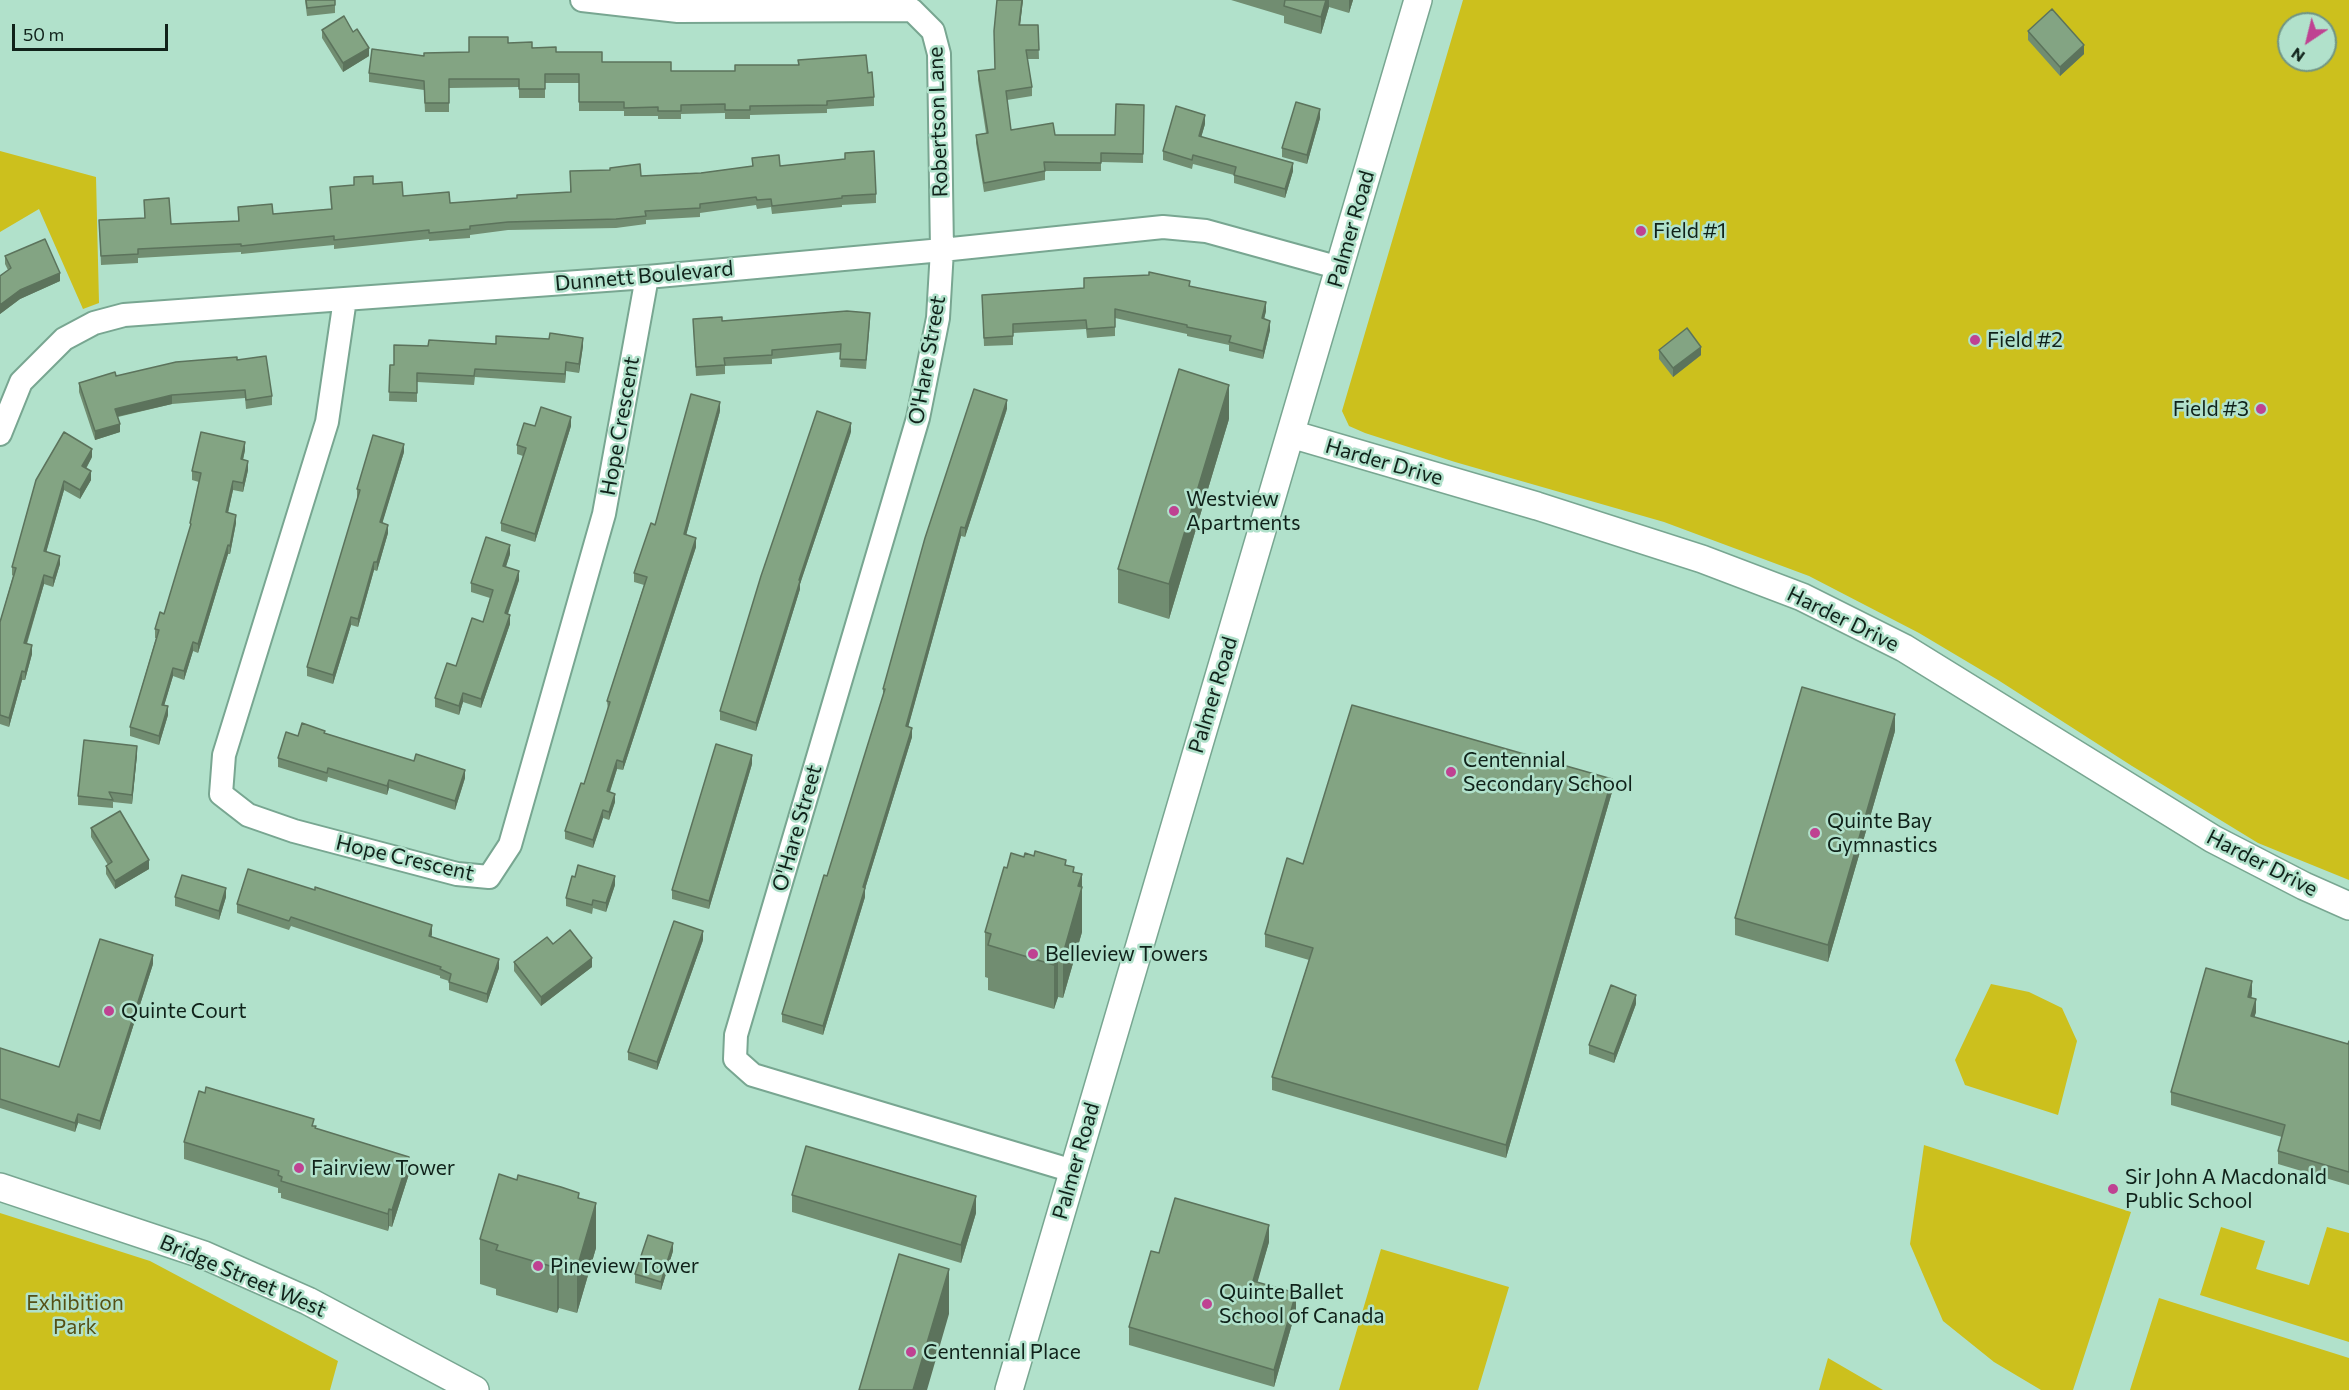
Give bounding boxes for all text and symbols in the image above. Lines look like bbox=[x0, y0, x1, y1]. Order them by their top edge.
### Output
scale bar bbox=[15, 12, 171, 50]
north arrow bbox=[2277, 12, 2337, 72]
text: 50 m bbox=[23, 23, 64, 45]
text: N bbox=[2287, 44, 2308, 67]
street label: Robertson Lane bbox=[923, 46, 953, 198]
street label: Palmer Road bbox=[1322, 168, 1380, 290]
place label: Field #1 bbox=[1653, 218, 1726, 244]
marker: Field #1 bbox=[1634, 224, 1648, 238]
street label: Dunnett Boulevard bbox=[554, 256, 734, 296]
street label: O'Hare Street bbox=[903, 294, 951, 426]
place label: Field #2 bbox=[1987, 327, 2063, 353]
marker: Field #2 bbox=[1968, 333, 1982, 347]
street label: Hope Crescent bbox=[595, 354, 645, 498]
place label: Field #3 bbox=[2173, 396, 2249, 422]
marker: Field #3 bbox=[2254, 402, 2268, 416]
street label: Harder Drive bbox=[1322, 433, 1446, 491]
place label: Westview Apartments bbox=[1186, 486, 1300, 536]
marker: Westview Apartments bbox=[1167, 504, 1181, 518]
street label: Harder Drive bbox=[1783, 581, 1903, 657]
street label: Palmer Road bbox=[1183, 634, 1243, 756]
place label: Centennial Secondary School bbox=[1463, 747, 1633, 797]
street label: O'Hare Street bbox=[767, 762, 827, 894]
marker: Centennial Secondary School bbox=[1444, 765, 1458, 779]
place label: Quinte Bay Gymnastics bbox=[1827, 808, 1938, 858]
street label: Harder Drive bbox=[2202, 824, 2322, 902]
marker: Quinte Bay Gymnastics bbox=[1808, 826, 1822, 840]
street label: Hope Crescent bbox=[333, 830, 477, 886]
place label: Belleview Towers bbox=[1045, 941, 1208, 967]
marker: Belleview Towers bbox=[1026, 947, 1040, 961]
place label: Quinte Court bbox=[121, 998, 247, 1024]
marker: Quinte Court bbox=[102, 1004, 116, 1018]
street label: Palmer Road bbox=[1047, 1100, 1105, 1222]
place label: Fairview Tower bbox=[311, 1155, 455, 1181]
marker: Fairview Tower bbox=[292, 1161, 306, 1175]
place label: Sir John A Macdonald Public School bbox=[2125, 1164, 2327, 1214]
marker: Sir John A Macdonald Public School bbox=[2106, 1182, 2120, 1196]
street label: Bridge Street West bbox=[156, 1230, 330, 1322]
place label: Pineview Tower bbox=[550, 1253, 699, 1279]
marker: Pineview Tower bbox=[531, 1259, 545, 1273]
place label: Quinte Ballet School of Canada bbox=[1219, 1279, 1384, 1329]
park label: Exhibition Park bbox=[26, 1290, 124, 1340]
marker: Quinte Ballet School of Canada bbox=[1200, 1297, 1214, 1311]
place label: Centennial Place bbox=[923, 1339, 1081, 1365]
marker: Centennial Place bbox=[904, 1345, 918, 1359]

